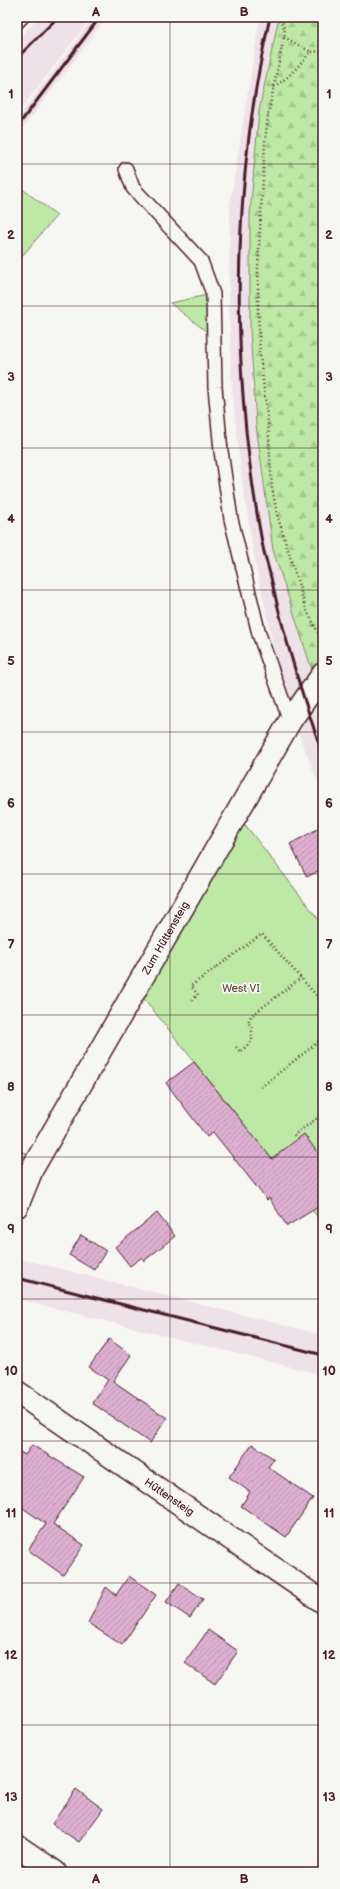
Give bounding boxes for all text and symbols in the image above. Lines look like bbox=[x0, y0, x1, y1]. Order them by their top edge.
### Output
text: A bbox=[91, 4, 100, 20]
text: B bbox=[239, 4, 249, 20]
text: 1 bbox=[8, 86, 14, 102]
text: 1 bbox=[326, 86, 332, 102]
text: 2 bbox=[7, 227, 15, 243]
text: 2 bbox=[325, 227, 333, 243]
text: 3 bbox=[7, 369, 15, 385]
text: 3 bbox=[325, 369, 333, 385]
text: 4 bbox=[7, 511, 15, 527]
text: 4 bbox=[325, 511, 333, 527]
text: 5 bbox=[7, 653, 15, 669]
text: 5 bbox=[325, 653, 333, 669]
text: 6 bbox=[7, 795, 15, 811]
text: 6 bbox=[325, 795, 333, 811]
street label: Zum Hüttensteig bbox=[139, 899, 192, 978]
text: 7 bbox=[7, 937, 15, 953]
text: 7 bbox=[325, 937, 333, 953]
park label: West VI bbox=[222, 982, 260, 995]
text: 8 bbox=[7, 1079, 15, 1095]
text: 8 bbox=[325, 1079, 333, 1095]
text: 9 bbox=[7, 1221, 15, 1237]
text: 9 bbox=[325, 1221, 333, 1237]
text: 10 bbox=[4, 1363, 18, 1379]
text: 10 bbox=[322, 1363, 336, 1379]
street label: Hüttensteig bbox=[142, 1475, 197, 1519]
text: 11 bbox=[6, 1505, 16, 1521]
text: 11 bbox=[324, 1505, 334, 1521]
text: 12 bbox=[4, 1647, 18, 1663]
text: 12 bbox=[322, 1647, 336, 1663]
text: 13 bbox=[4, 1789, 18, 1805]
text: 13 bbox=[322, 1789, 336, 1805]
text: A bbox=[91, 1871, 100, 1887]
text: B bbox=[239, 1871, 249, 1887]

